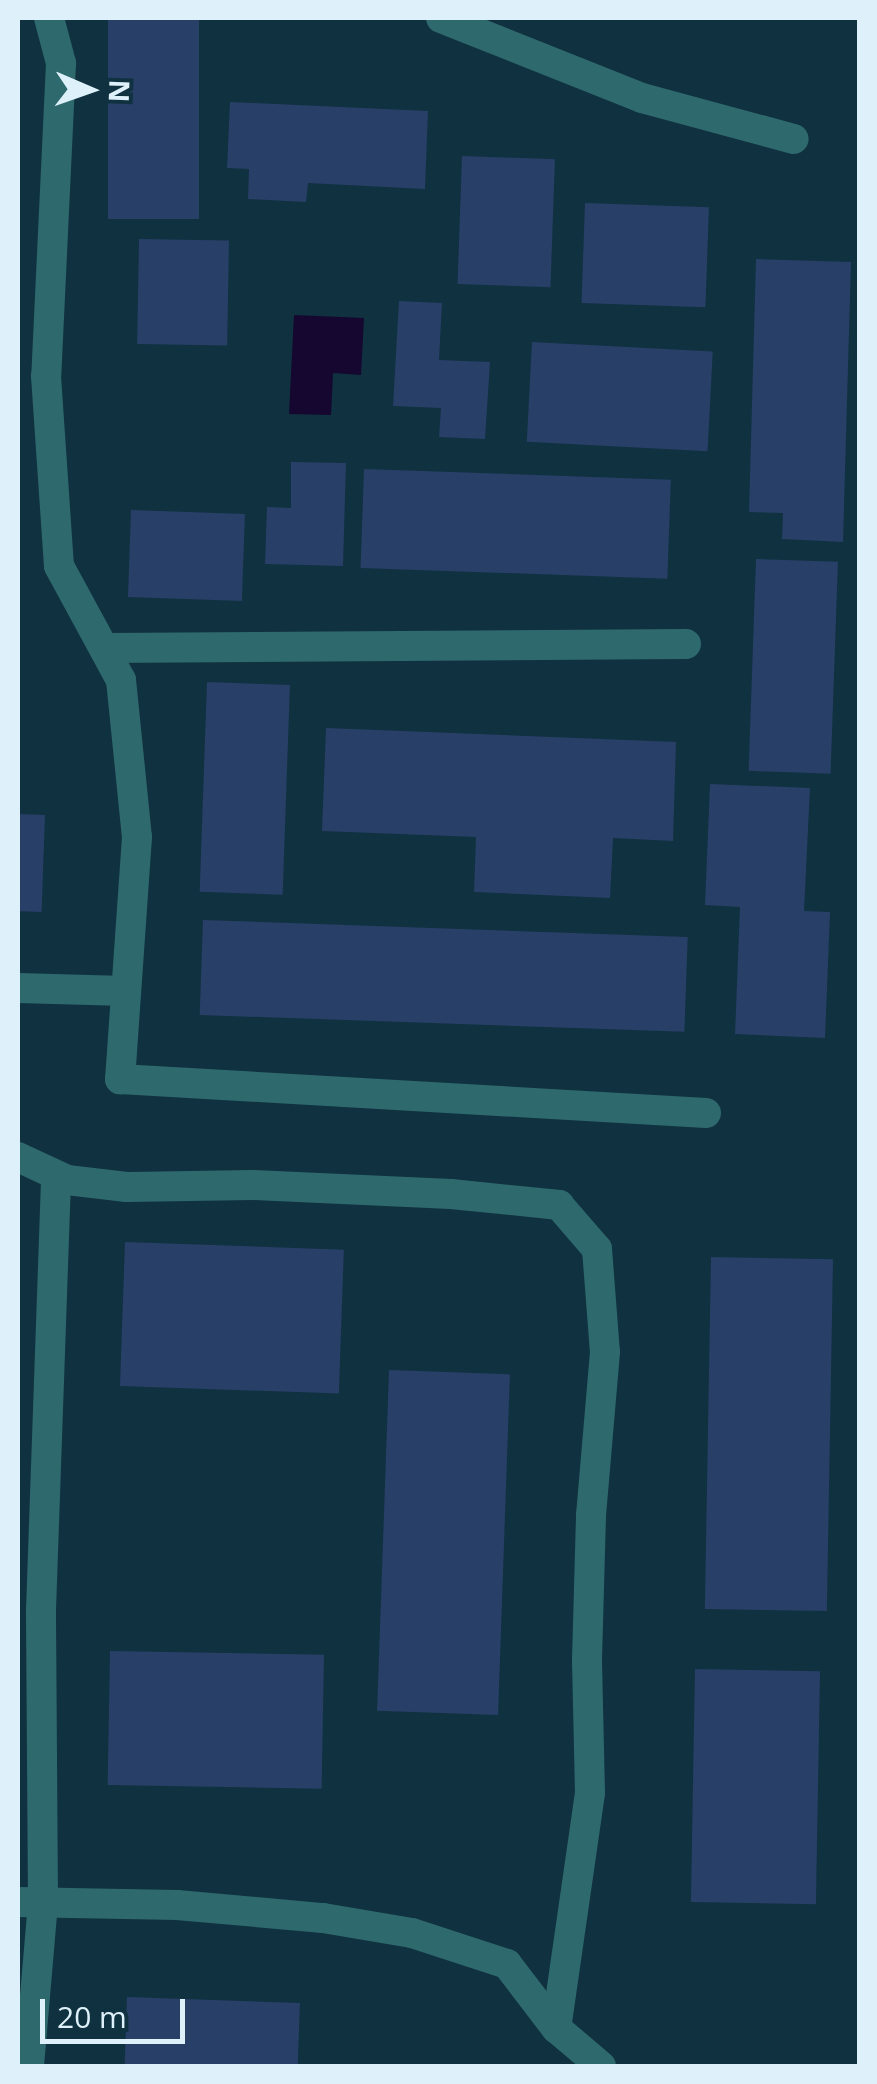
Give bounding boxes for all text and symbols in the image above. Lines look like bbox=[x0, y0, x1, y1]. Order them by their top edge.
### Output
north arrow bbox=[40, 40, 140, 140]
text: N bbox=[101, 79, 139, 103]
scale bar bbox=[45, 1979, 190, 2041]
text: 20 m bbox=[57, 1996, 127, 2037]

